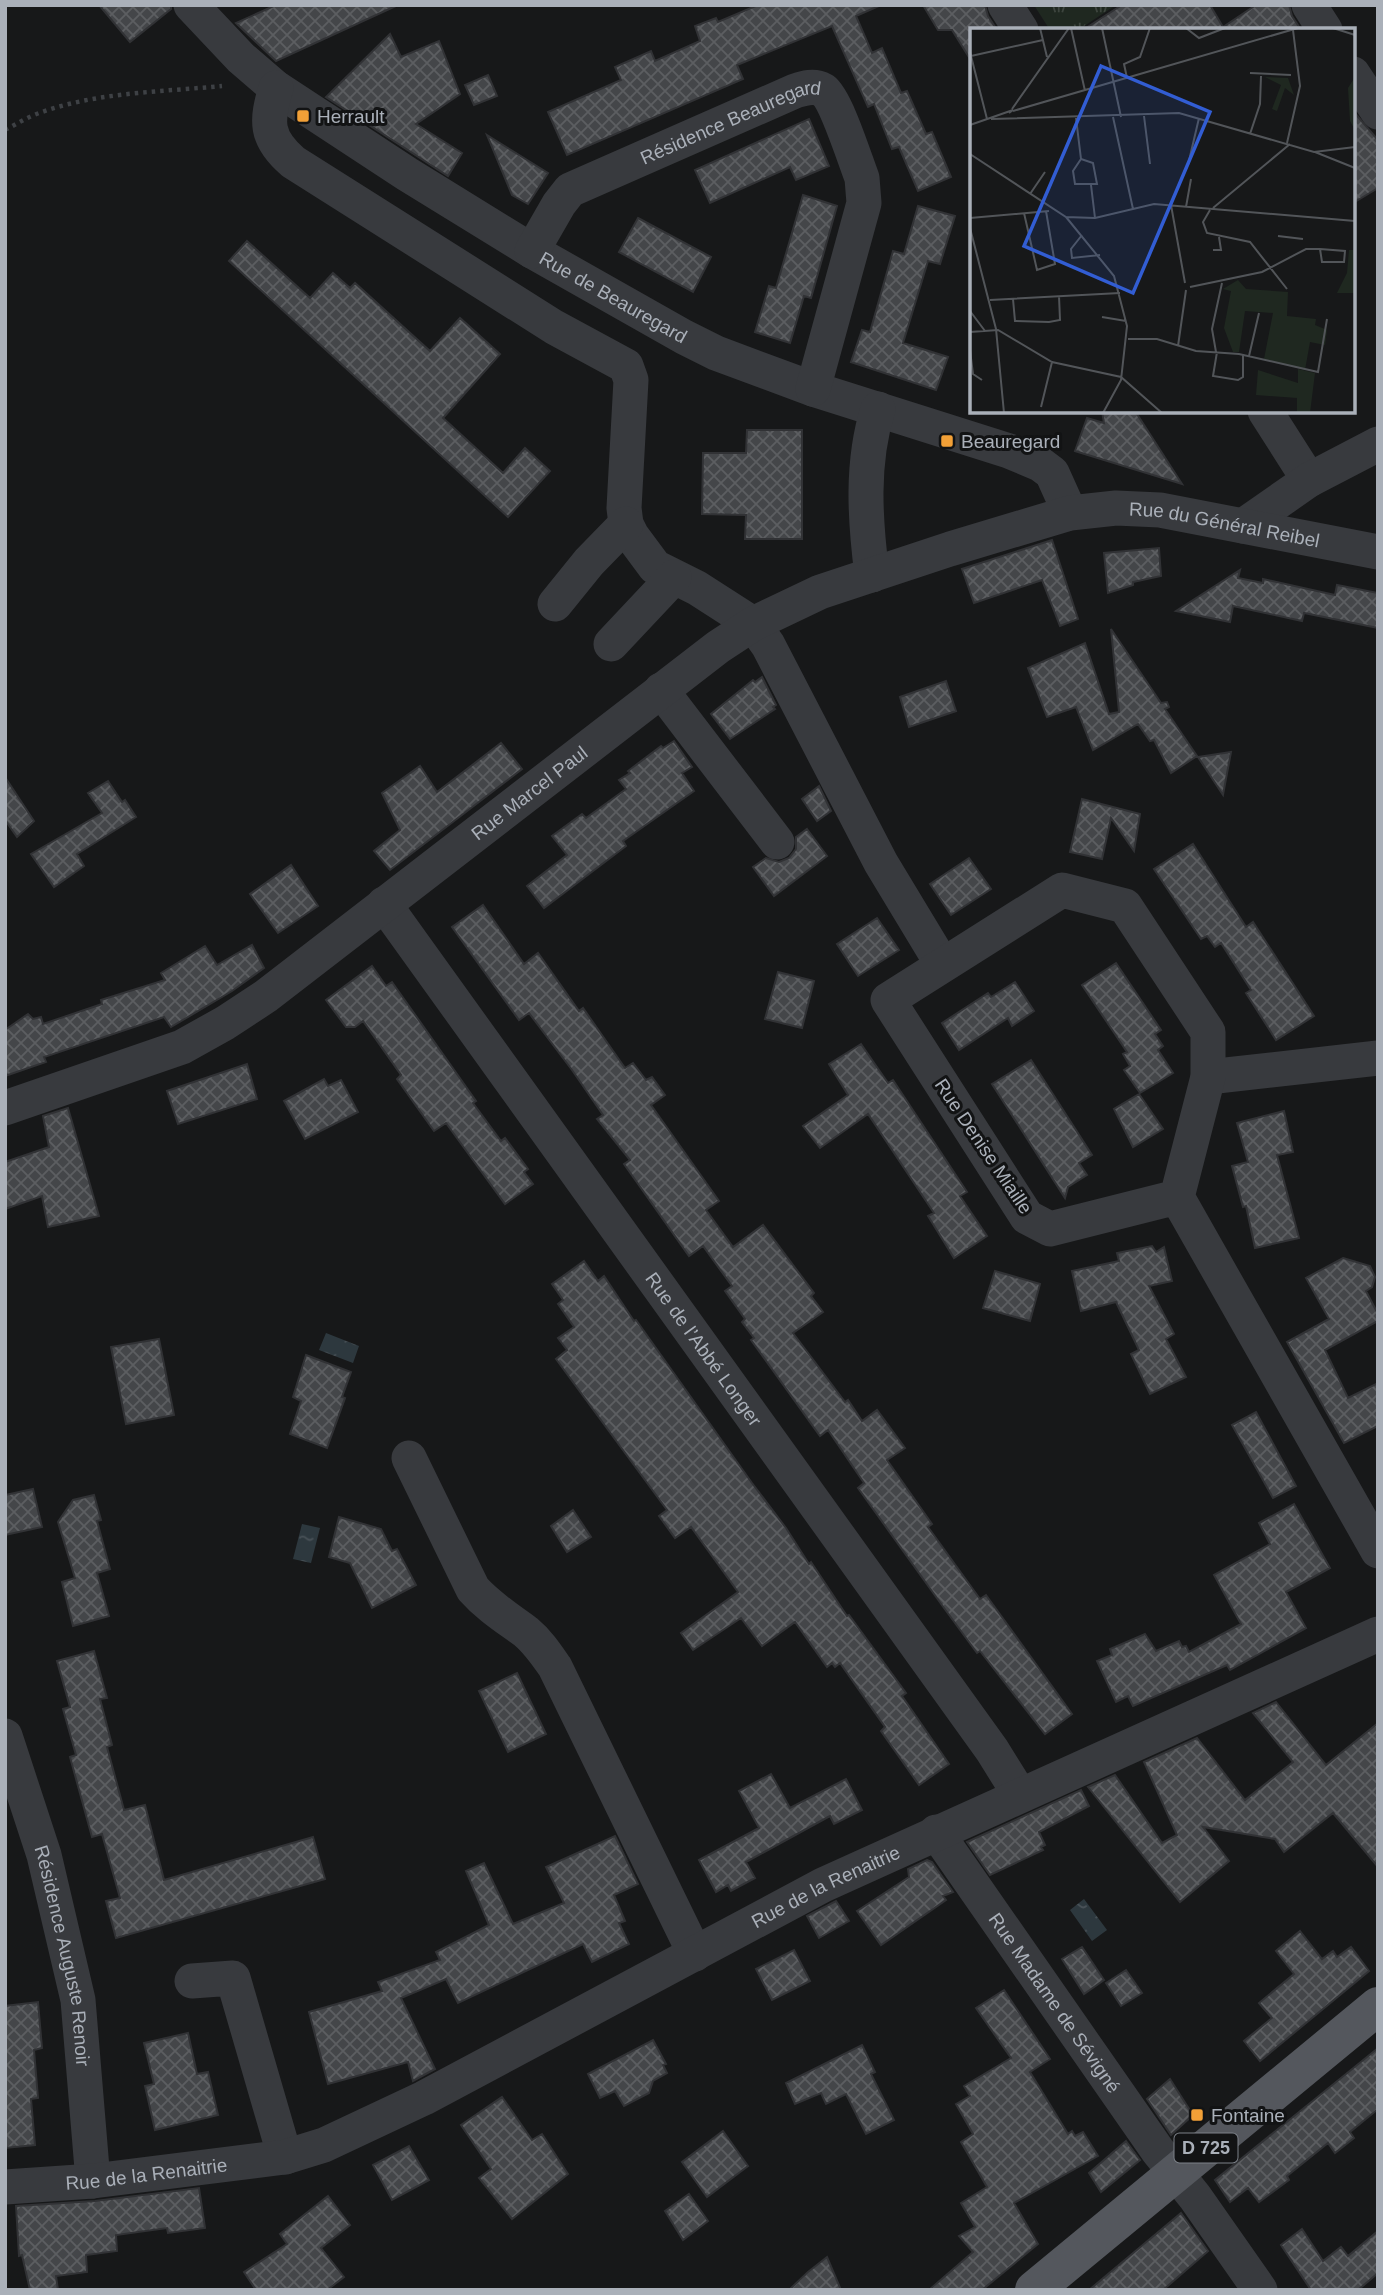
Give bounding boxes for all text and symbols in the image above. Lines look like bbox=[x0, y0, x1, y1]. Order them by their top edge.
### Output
inset map bbox=[970, 28, 1355, 413]
street label: Résidence Beauregard bbox=[637, 77, 822, 169]
place label: Herrault bbox=[317, 106, 385, 127]
marker: Herrault bbox=[295, 108, 311, 124]
street label: Rue de Beauregard bbox=[536, 247, 691, 347]
place label: Beauregard bbox=[961, 431, 1060, 452]
marker: Beauregard bbox=[939, 433, 955, 449]
street label: Rue du Général Reibel bbox=[1129, 499, 1321, 552]
street label: Rue Marcel Paul bbox=[467, 742, 591, 844]
street label: Rue Denise Miaille bbox=[931, 1075, 1037, 1218]
street label: Rue de l’Abbé Longer bbox=[641, 1268, 766, 1431]
street label: Rue de la Renaitrie bbox=[748, 1842, 903, 1932]
street label: Résidence Auguste Renoir bbox=[30, 1843, 94, 2068]
street label: Rue Madame de Sévigné bbox=[984, 1909, 1124, 2097]
place label: Fontaine bbox=[1211, 2105, 1285, 2126]
marker: Fontaine bbox=[1189, 2107, 1205, 2123]
road number: D 725 bbox=[1174, 2134, 1238, 2162]
street label: Rue de la Renaitrie bbox=[65, 2154, 229, 2194]

